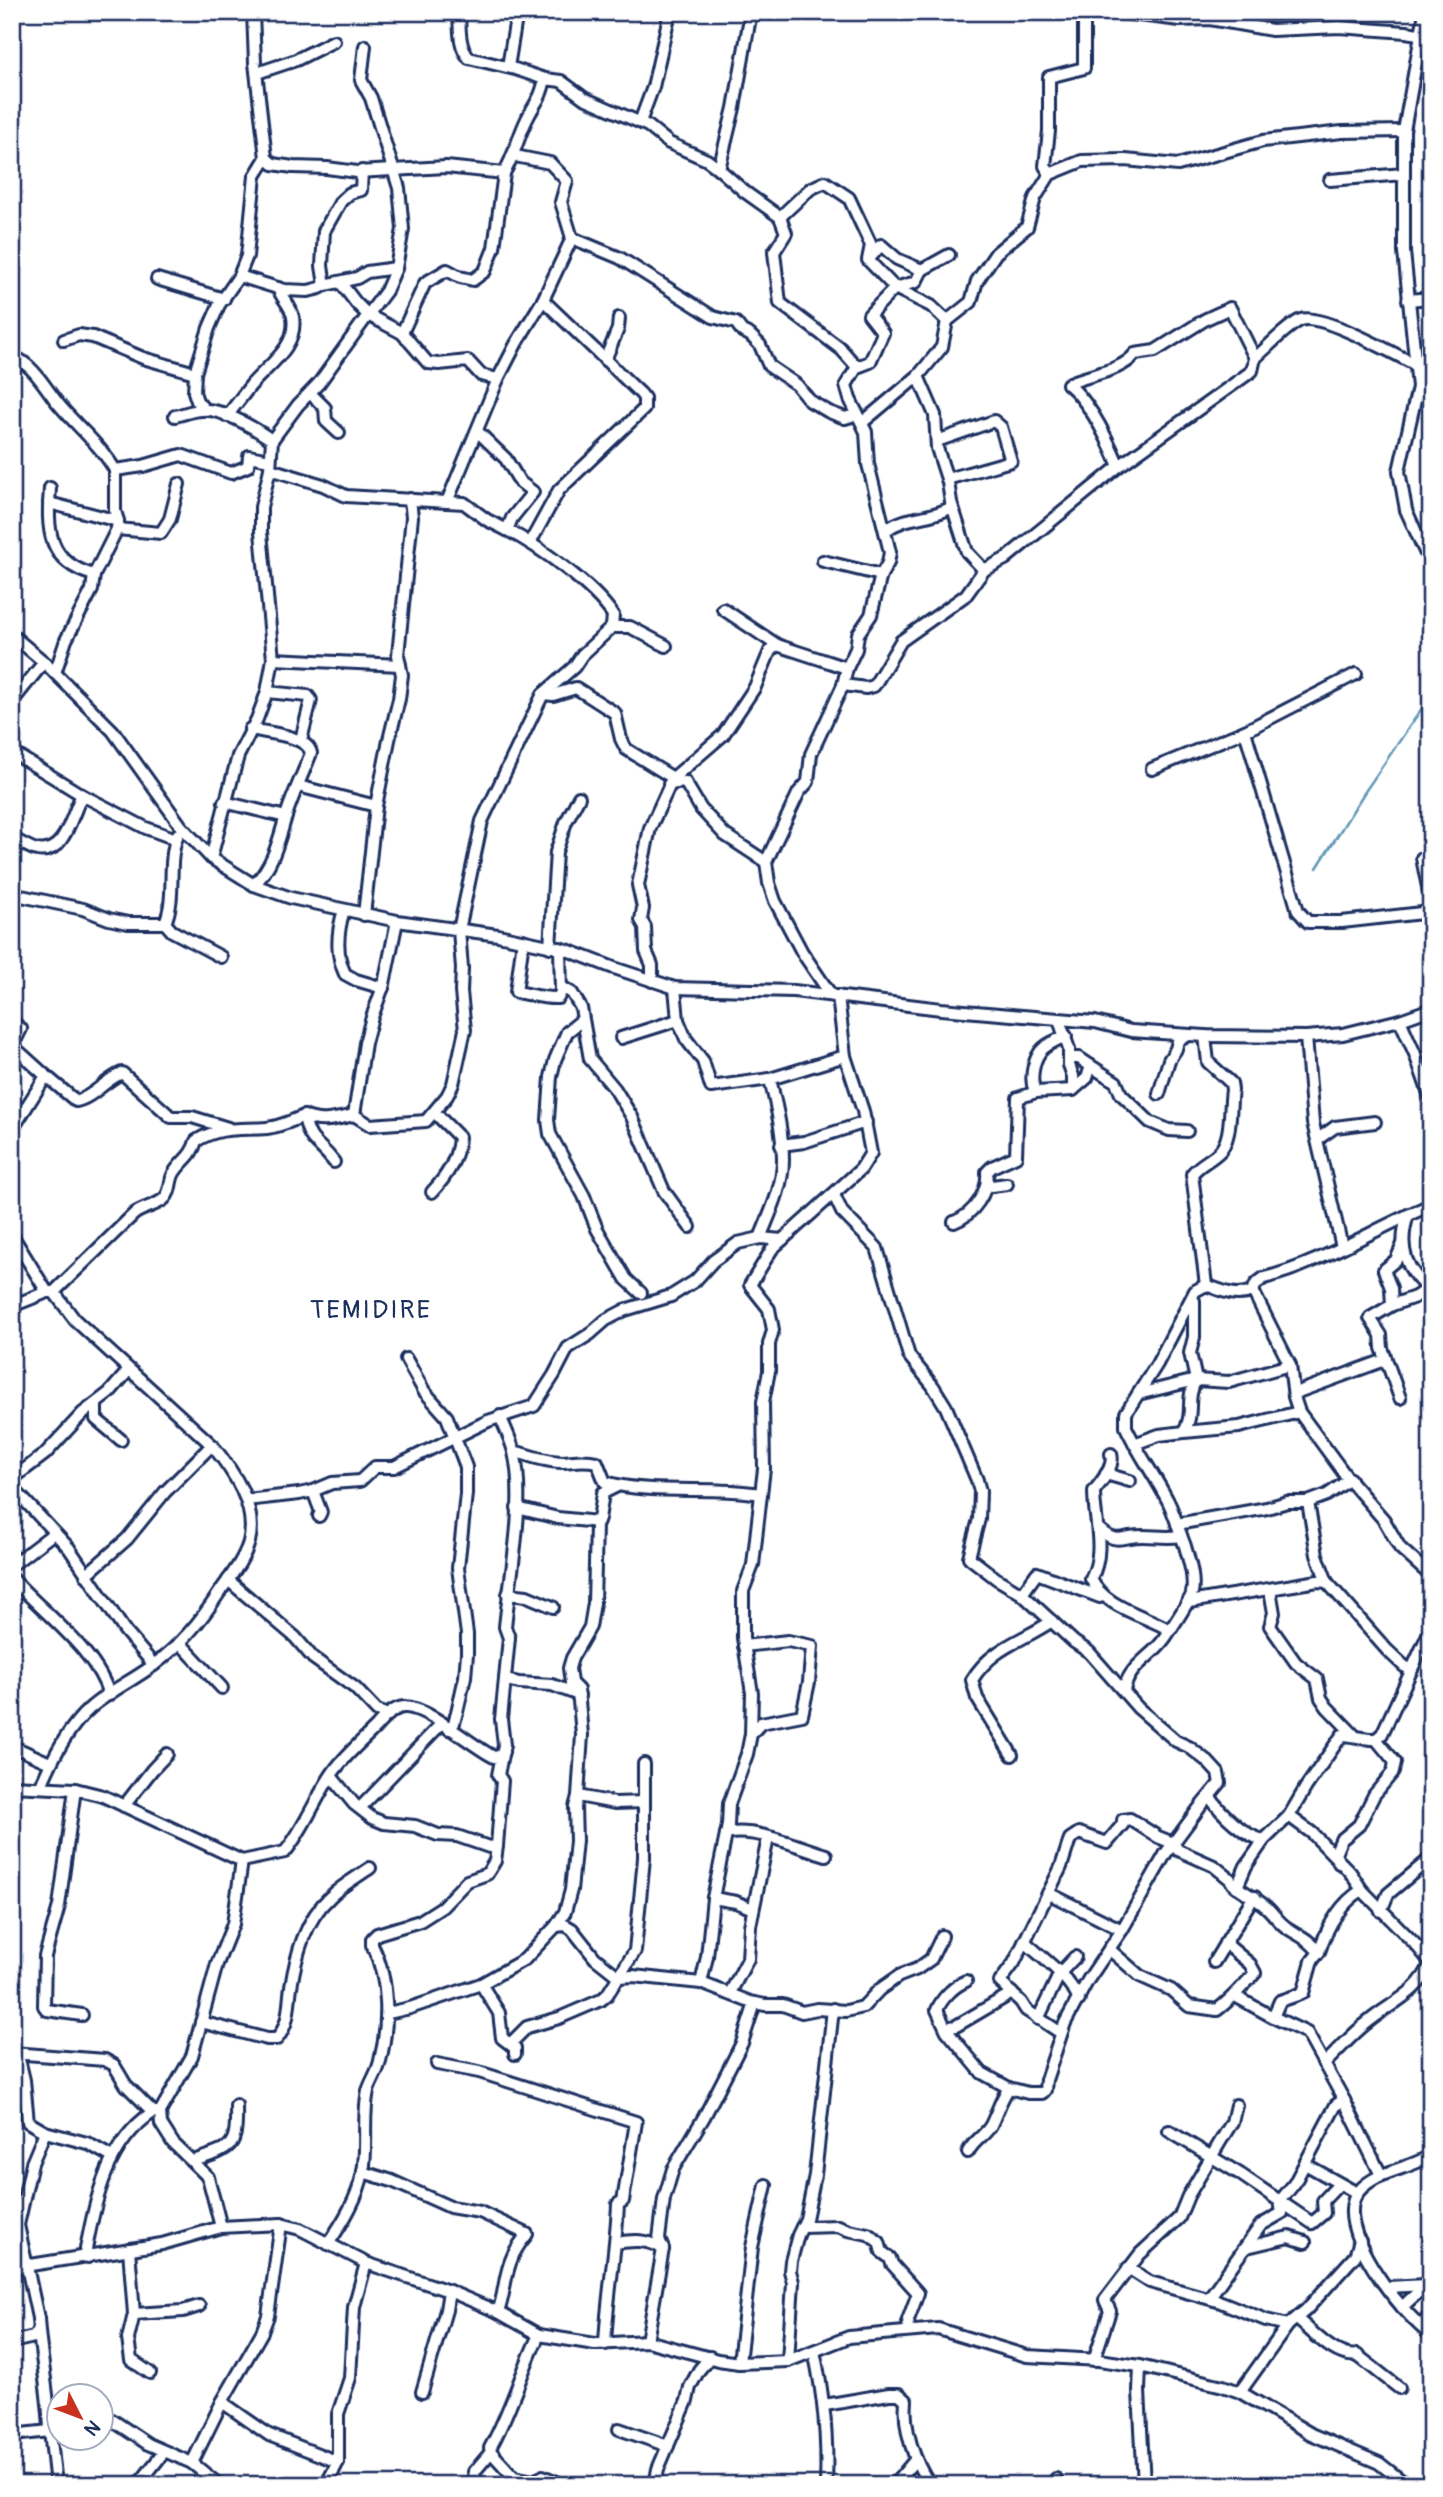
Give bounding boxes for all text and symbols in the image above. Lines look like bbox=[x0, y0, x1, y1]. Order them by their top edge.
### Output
district label: TEMIDIRE bbox=[310, 1294, 432, 1326]
north arrow bbox=[46, 2382, 116, 2452]
text: N bbox=[79, 2415, 105, 2441]

